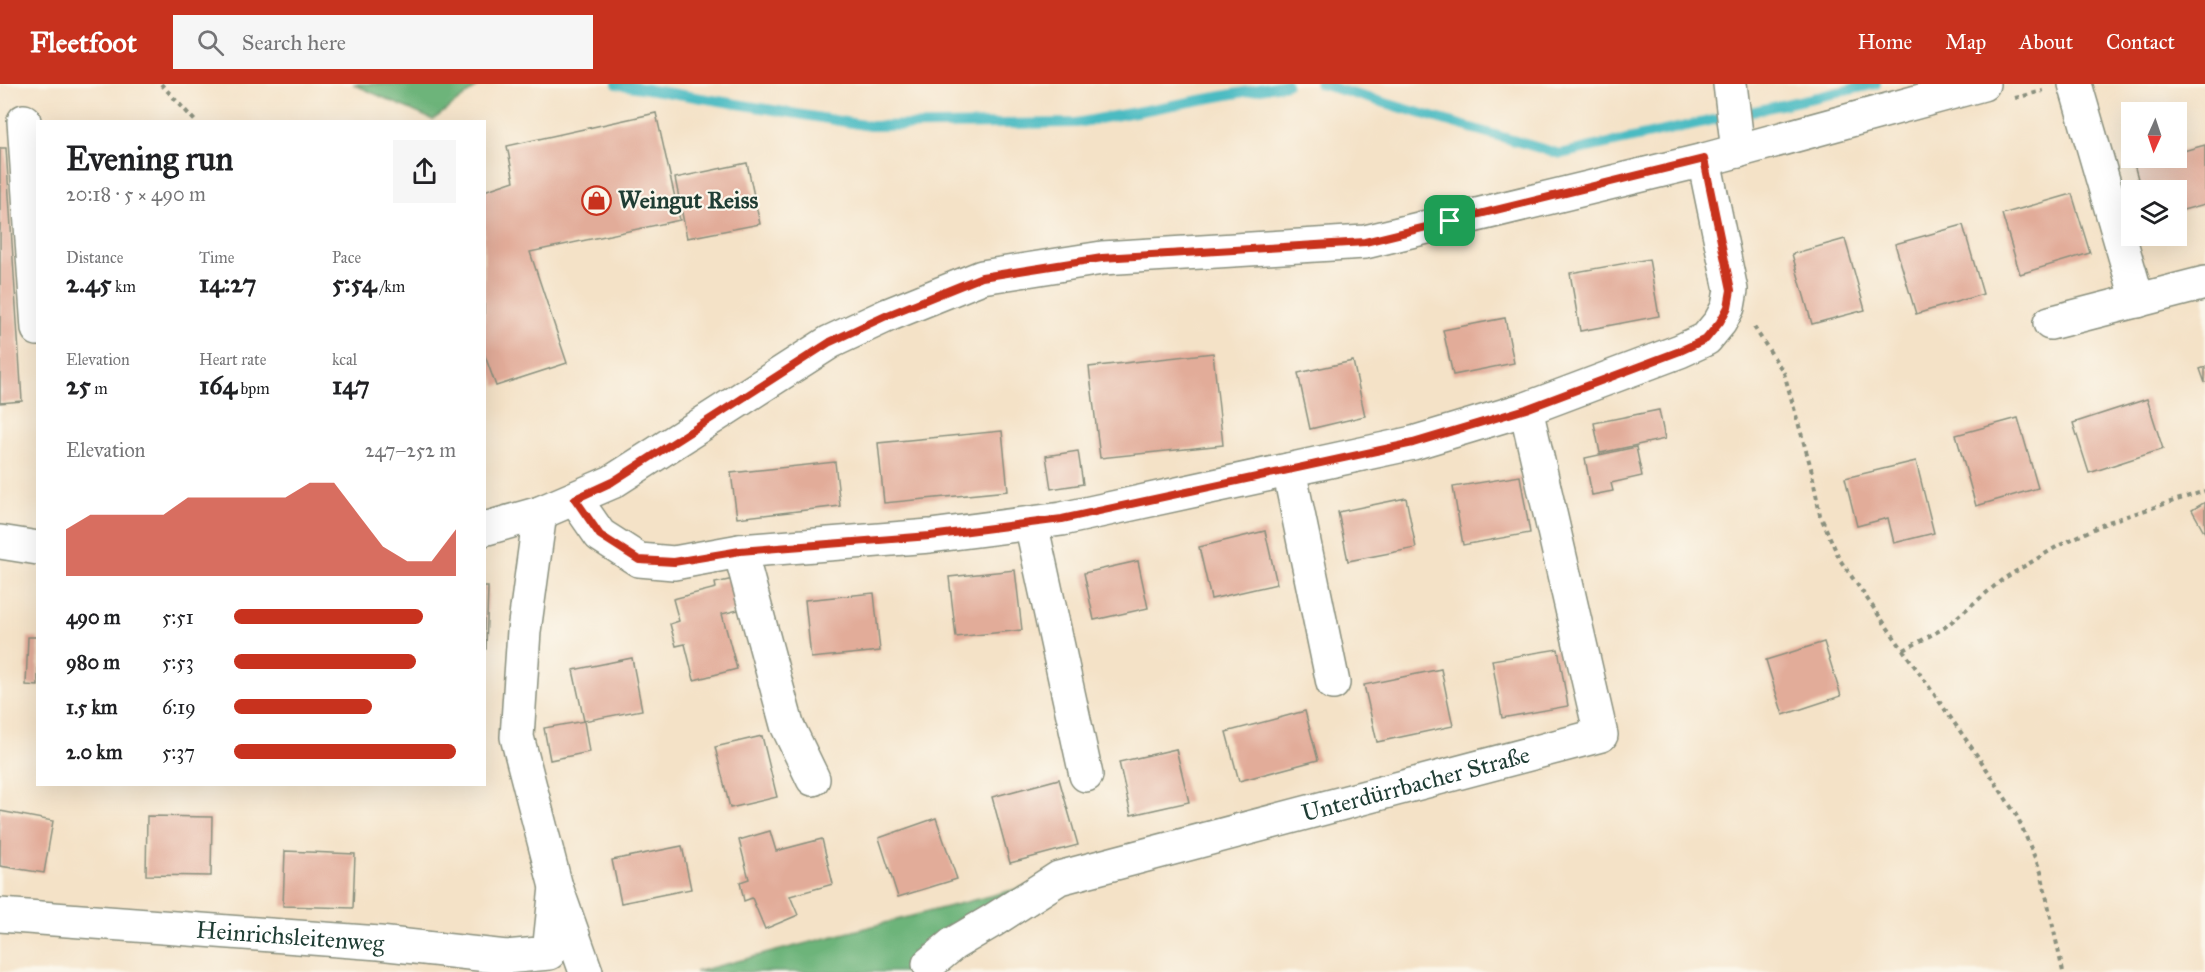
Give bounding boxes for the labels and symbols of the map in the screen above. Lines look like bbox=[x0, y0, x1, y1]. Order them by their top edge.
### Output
north arrow bbox=[2121, 102, 2187, 168]
shop icon: Weingut Reiss bbox=[581, 184, 613, 216]
place label: Weingut Reiss bbox=[618, 185, 758, 215]
pin bbox=[1424, 195, 1475, 246]
street label: Unterdürrbacher Straße bbox=[1298, 739, 1533, 828]
street label: Heinrichsleitenweg bbox=[195, 915, 386, 958]

